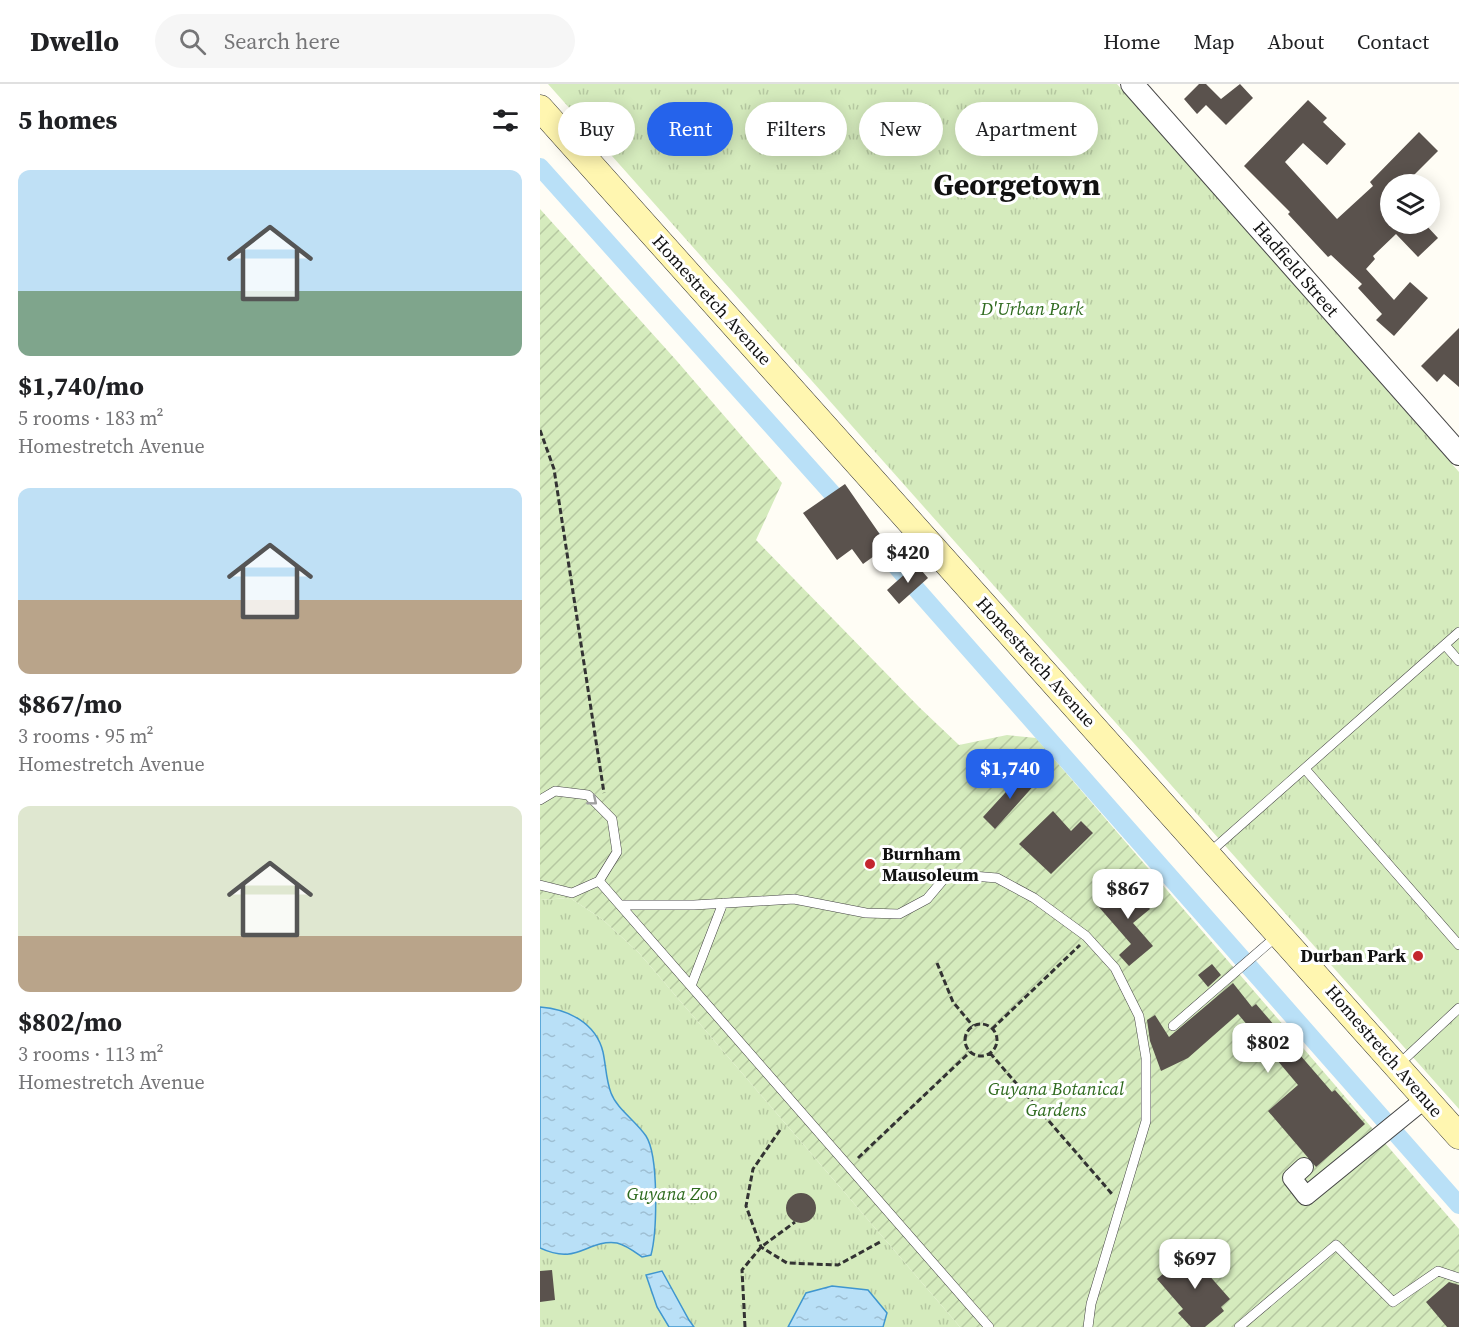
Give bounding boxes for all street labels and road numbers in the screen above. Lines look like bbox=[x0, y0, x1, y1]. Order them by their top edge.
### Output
street label: Hadfield Street bbox=[1248, 215, 1345, 322]
street label: Homestretch Avenue bbox=[647, 229, 778, 370]
street label: Homestretch Avenue bbox=[971, 591, 1102, 732]
street label: Homestretch Avenue bbox=[1320, 979, 1449, 1122]

